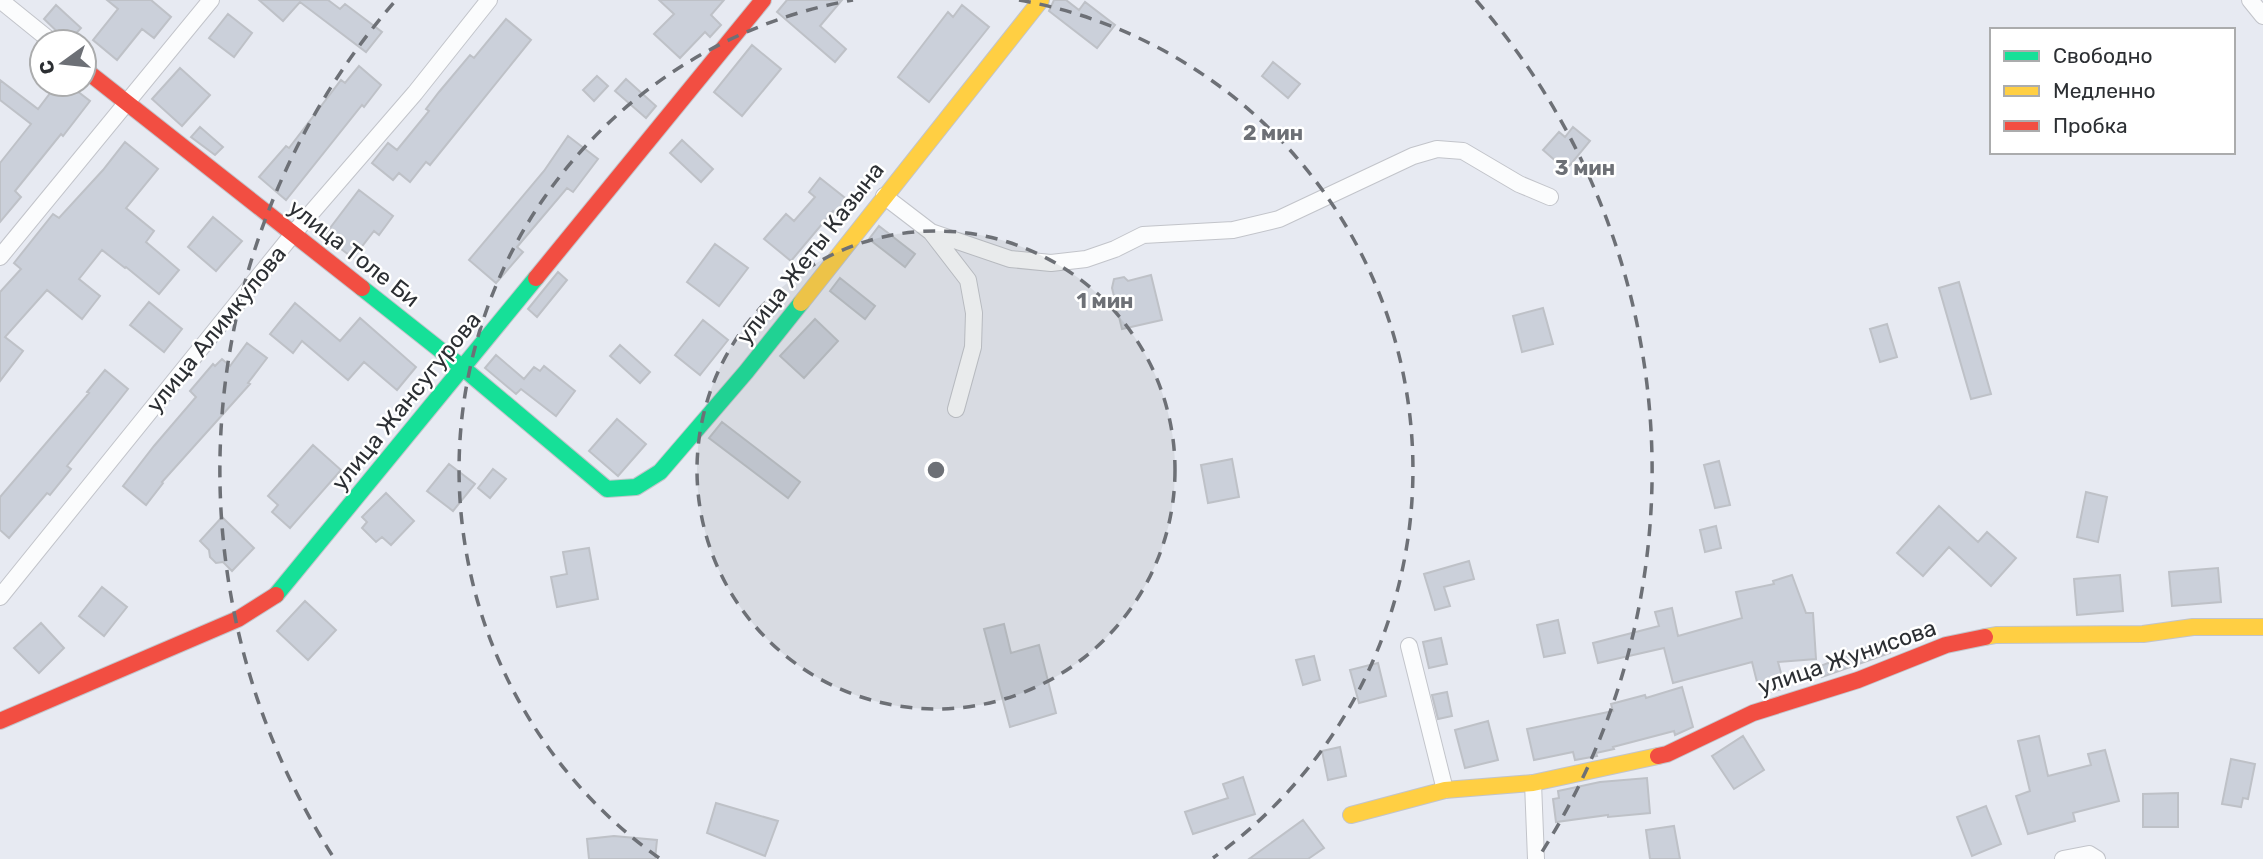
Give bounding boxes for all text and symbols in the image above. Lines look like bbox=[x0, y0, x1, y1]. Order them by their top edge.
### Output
north arrow bbox=[28, 28, 98, 98]
legend bbox=[1990, 28, 2235, 154]
text: Свободно bbox=[2053, 43, 2153, 68]
text: С bbox=[34, 58, 60, 77]
text: Медленно bbox=[2053, 78, 2156, 103]
text: Пробка bbox=[2053, 113, 2128, 138]
text: 2 мин bbox=[1243, 120, 1303, 145]
text: 3 мин bbox=[1555, 155, 1615, 180]
street label: улица Жеты Казына bbox=[730, 156, 890, 350]
street label: улица Толе Би bbox=[283, 193, 425, 313]
street label: улица Алимкулова bbox=[140, 240, 292, 418]
text: 1 мин bbox=[1077, 288, 1133, 313]
street label: улица Жансугурова bbox=[325, 306, 487, 496]
centre of rings bbox=[924, 458, 948, 482]
street label: улица Жунисова bbox=[1754, 613, 1940, 701]

